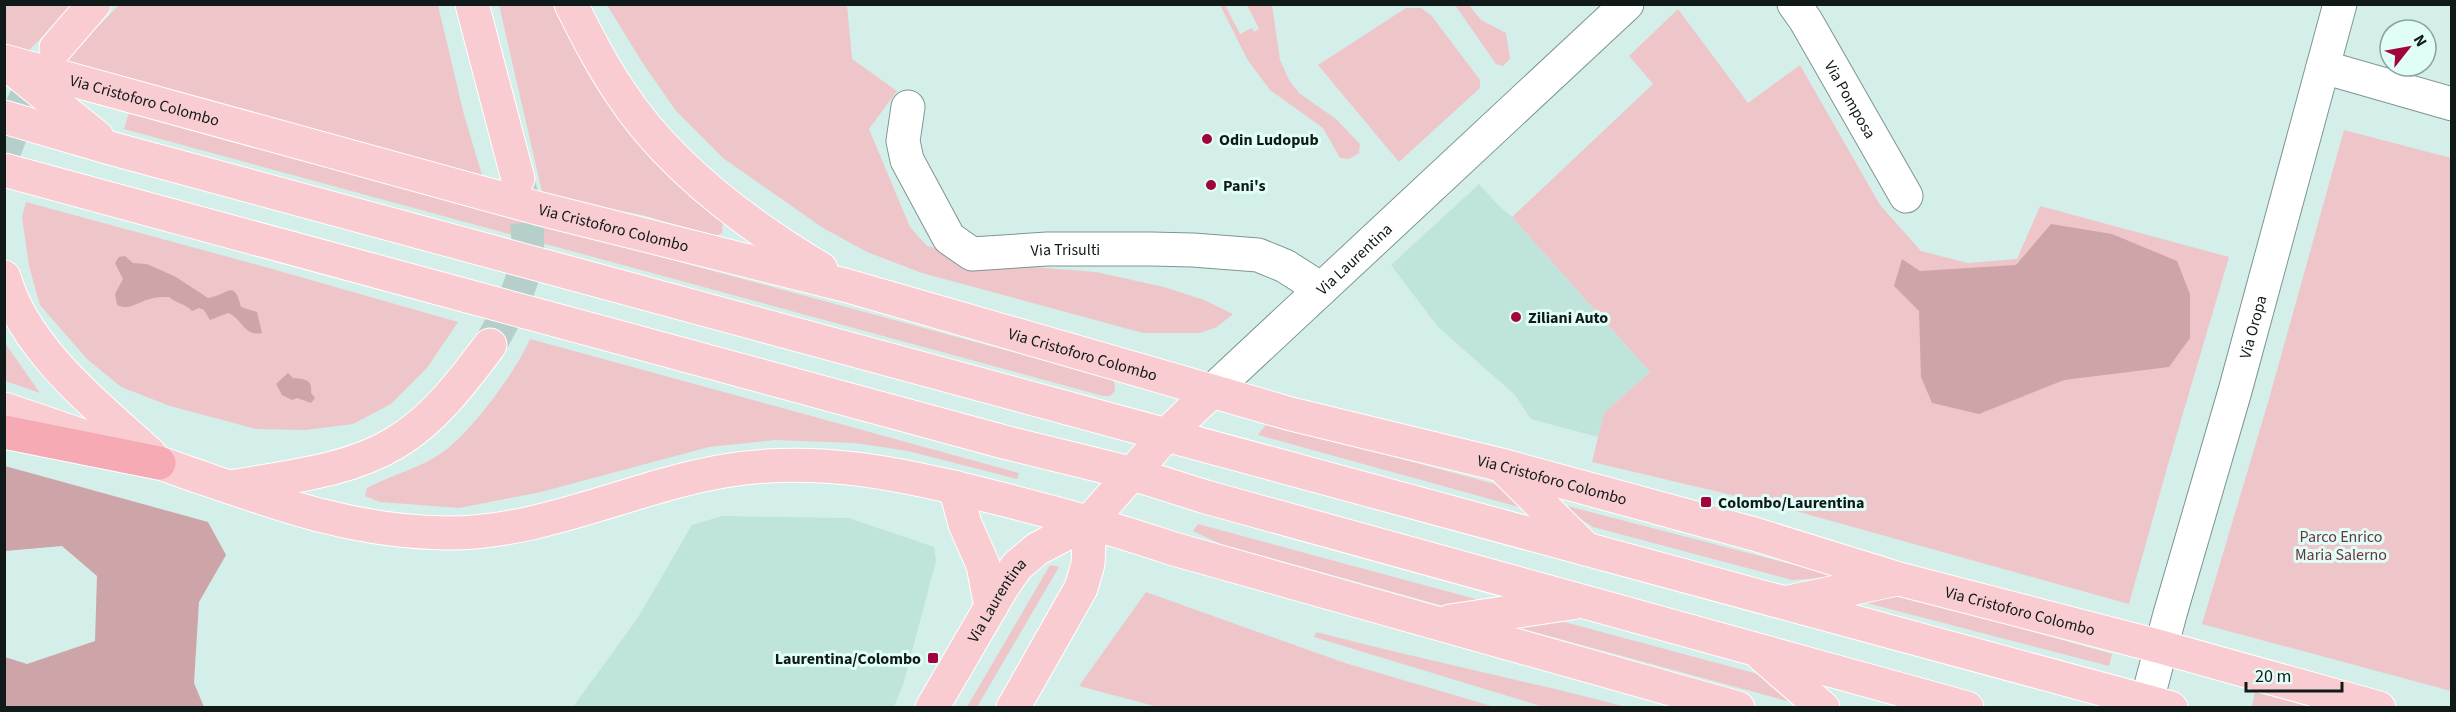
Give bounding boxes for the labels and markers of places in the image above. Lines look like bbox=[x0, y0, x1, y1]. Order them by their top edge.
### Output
place label: Odin Ludopub bbox=[1219, 129, 1319, 151]
marker: Odin Ludopub bbox=[1200, 132, 1214, 146]
place label: Pani's bbox=[1223, 175, 1266, 197]
marker: Pani's bbox=[1204, 178, 1218, 192]
place label: Ziliani Auto bbox=[1528, 307, 1608, 329]
marker: Ziliani Auto bbox=[1509, 310, 1523, 324]
place label: Colombo/Laurentina bbox=[1718, 492, 1864, 514]
marker: Colombo/Laurentina bbox=[1699, 495, 1713, 509]
place label: Laurentina/Colombo bbox=[775, 648, 921, 670]
marker: Laurentina/Colombo bbox=[926, 651, 940, 665]

